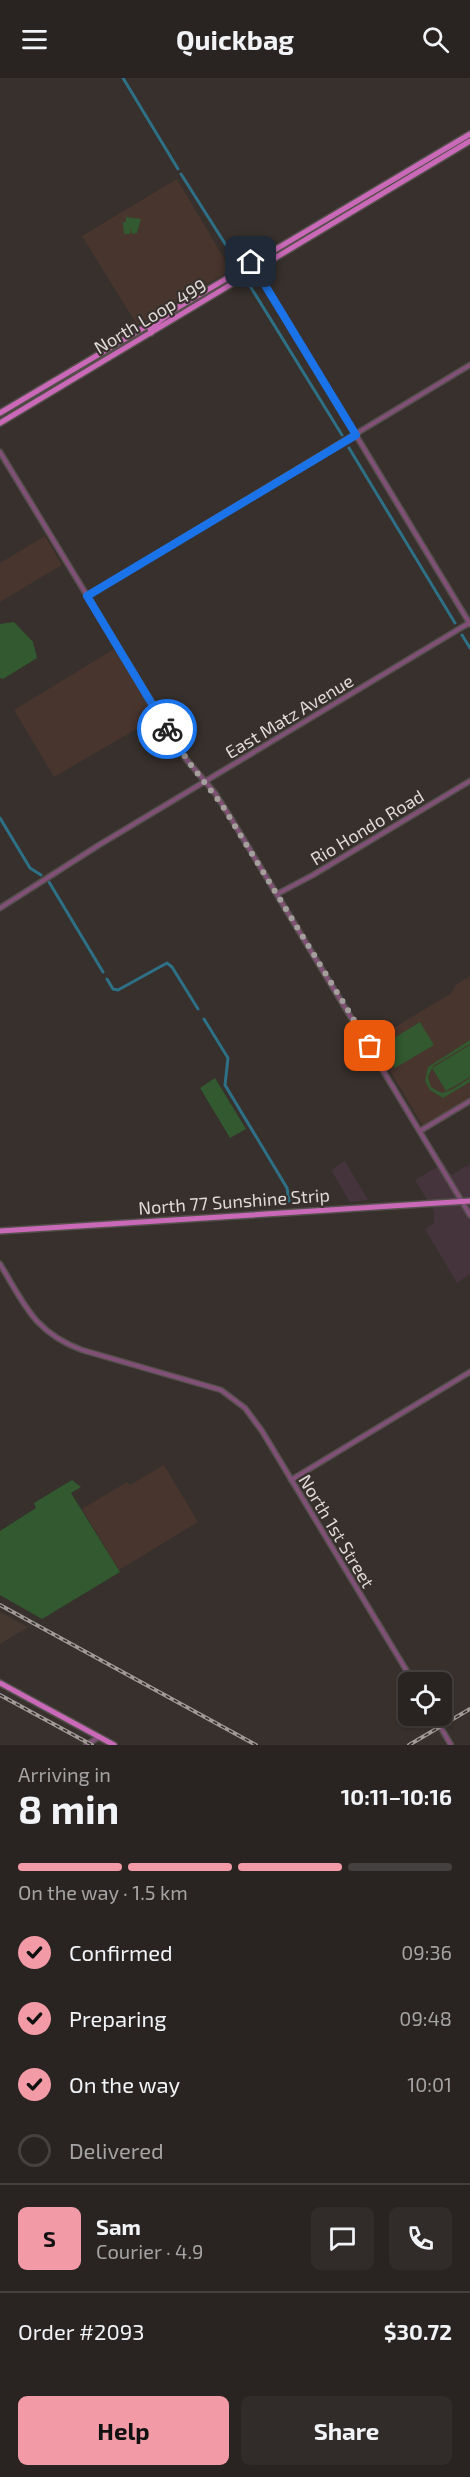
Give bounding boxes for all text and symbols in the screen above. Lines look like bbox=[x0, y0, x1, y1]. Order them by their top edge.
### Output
icon: menu bbox=[18, 23, 51, 56]
text: Quickbag bbox=[176, 23, 294, 55]
icon: search bbox=[419, 23, 452, 56]
pin bbox=[225, 236, 276, 287]
icon: home bbox=[234, 245, 267, 278]
street label: North Loop 499 bbox=[90, 274, 210, 358]
street label: East Matz Avenue bbox=[221, 669, 357, 763]
courier bbox=[137, 699, 197, 759]
icon: bike bbox=[151, 713, 184, 746]
street label: Rio Hondo Road bbox=[306, 784, 428, 870]
pin bbox=[344, 1020, 395, 1071]
icon: bag bbox=[353, 1029, 386, 1062]
street label: North 77 Sunshine Strip bbox=[138, 1183, 330, 1219]
street label: North 1st Street bbox=[294, 1470, 380, 1592]
map controls bbox=[398, 1672, 452, 1726]
button: locate bbox=[398, 1672, 452, 1726]
text: Arriving in bbox=[18, 1762, 111, 1786]
text: 10:11–10:16 bbox=[341, 1783, 452, 1809]
text: 8 min bbox=[18, 1785, 119, 1832]
text: On the way · 1.5 km bbox=[18, 1880, 188, 1904]
icon: check bbox=[18, 1936, 51, 1969]
text: Confirmed bbox=[69, 1939, 173, 1965]
text: 09:36 bbox=[401, 1940, 452, 1964]
icon: check bbox=[18, 2002, 51, 2035]
text: Preparing bbox=[69, 2005, 167, 2031]
text: 09:48 bbox=[399, 2006, 452, 2030]
icon: check bbox=[18, 2068, 51, 2101]
text: On the way bbox=[69, 2071, 180, 2097]
text: 10:01 bbox=[407, 2072, 452, 2096]
text: Delivered bbox=[69, 2137, 164, 2163]
button: chat bbox=[311, 2207, 374, 2270]
button: phone bbox=[389, 2207, 452, 2270]
text: Sam bbox=[96, 2213, 141, 2239]
text: S bbox=[43, 2225, 56, 2251]
text: Courier · 4.9 bbox=[96, 2239, 203, 2263]
text: Order #2093 bbox=[18, 2318, 145, 2344]
text: $30.72 bbox=[384, 2318, 452, 2344]
button: Help bbox=[18, 2396, 229, 2465]
button: Share bbox=[241, 2396, 452, 2465]

